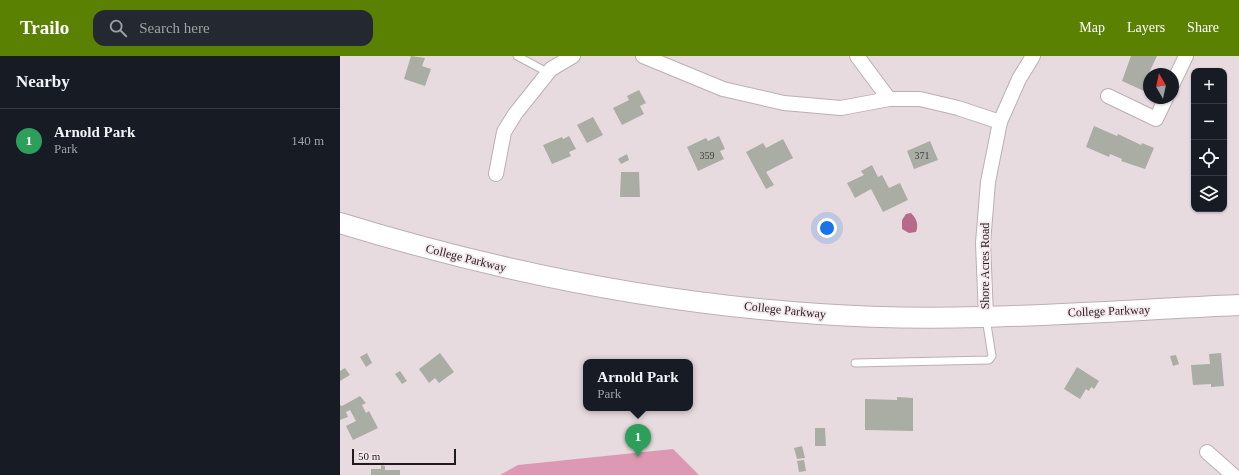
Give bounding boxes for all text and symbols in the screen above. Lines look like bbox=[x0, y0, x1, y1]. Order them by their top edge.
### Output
search box bbox=[93, 10, 373, 46]
text: Trailo bbox=[20, 17, 69, 38]
icon: search bbox=[107, 17, 129, 39]
text: Search here bbox=[139, 20, 210, 36]
text: Map bbox=[1079, 20, 1105, 35]
text: Layers bbox=[1127, 20, 1165, 35]
text: Share bbox=[1187, 20, 1219, 35]
north arrow bbox=[1143, 68, 1179, 104]
map controls bbox=[1191, 68, 1227, 212]
button: + bbox=[1191, 68, 1227, 104]
text: Nearby bbox=[16, 72, 70, 91]
button: − bbox=[1191, 104, 1227, 140]
text: Arnold Park bbox=[54, 124, 135, 140]
text: 1 bbox=[26, 133, 32, 148]
text: 140 m bbox=[291, 133, 324, 148]
button: locate bbox=[1191, 140, 1227, 176]
text: Park bbox=[54, 141, 78, 156]
house number: 359 bbox=[700, 150, 715, 161]
house number: 371 bbox=[915, 150, 930, 161]
button: layers bbox=[1191, 176, 1227, 212]
your location bbox=[817, 218, 837, 238]
street label: Shore Acres Road bbox=[978, 223, 992, 309]
street label: College Parkway bbox=[424, 241, 508, 275]
street label: College Parkway bbox=[743, 299, 827, 321]
street label: College Parkway bbox=[1068, 303, 1150, 319]
popup bbox=[583, 359, 693, 411]
text: Arnold Park bbox=[597, 369, 679, 385]
text: Park bbox=[597, 386, 621, 401]
pin: 1 bbox=[625, 424, 651, 457]
scale bar bbox=[352, 447, 456, 466]
text: 50 m bbox=[358, 450, 380, 462]

